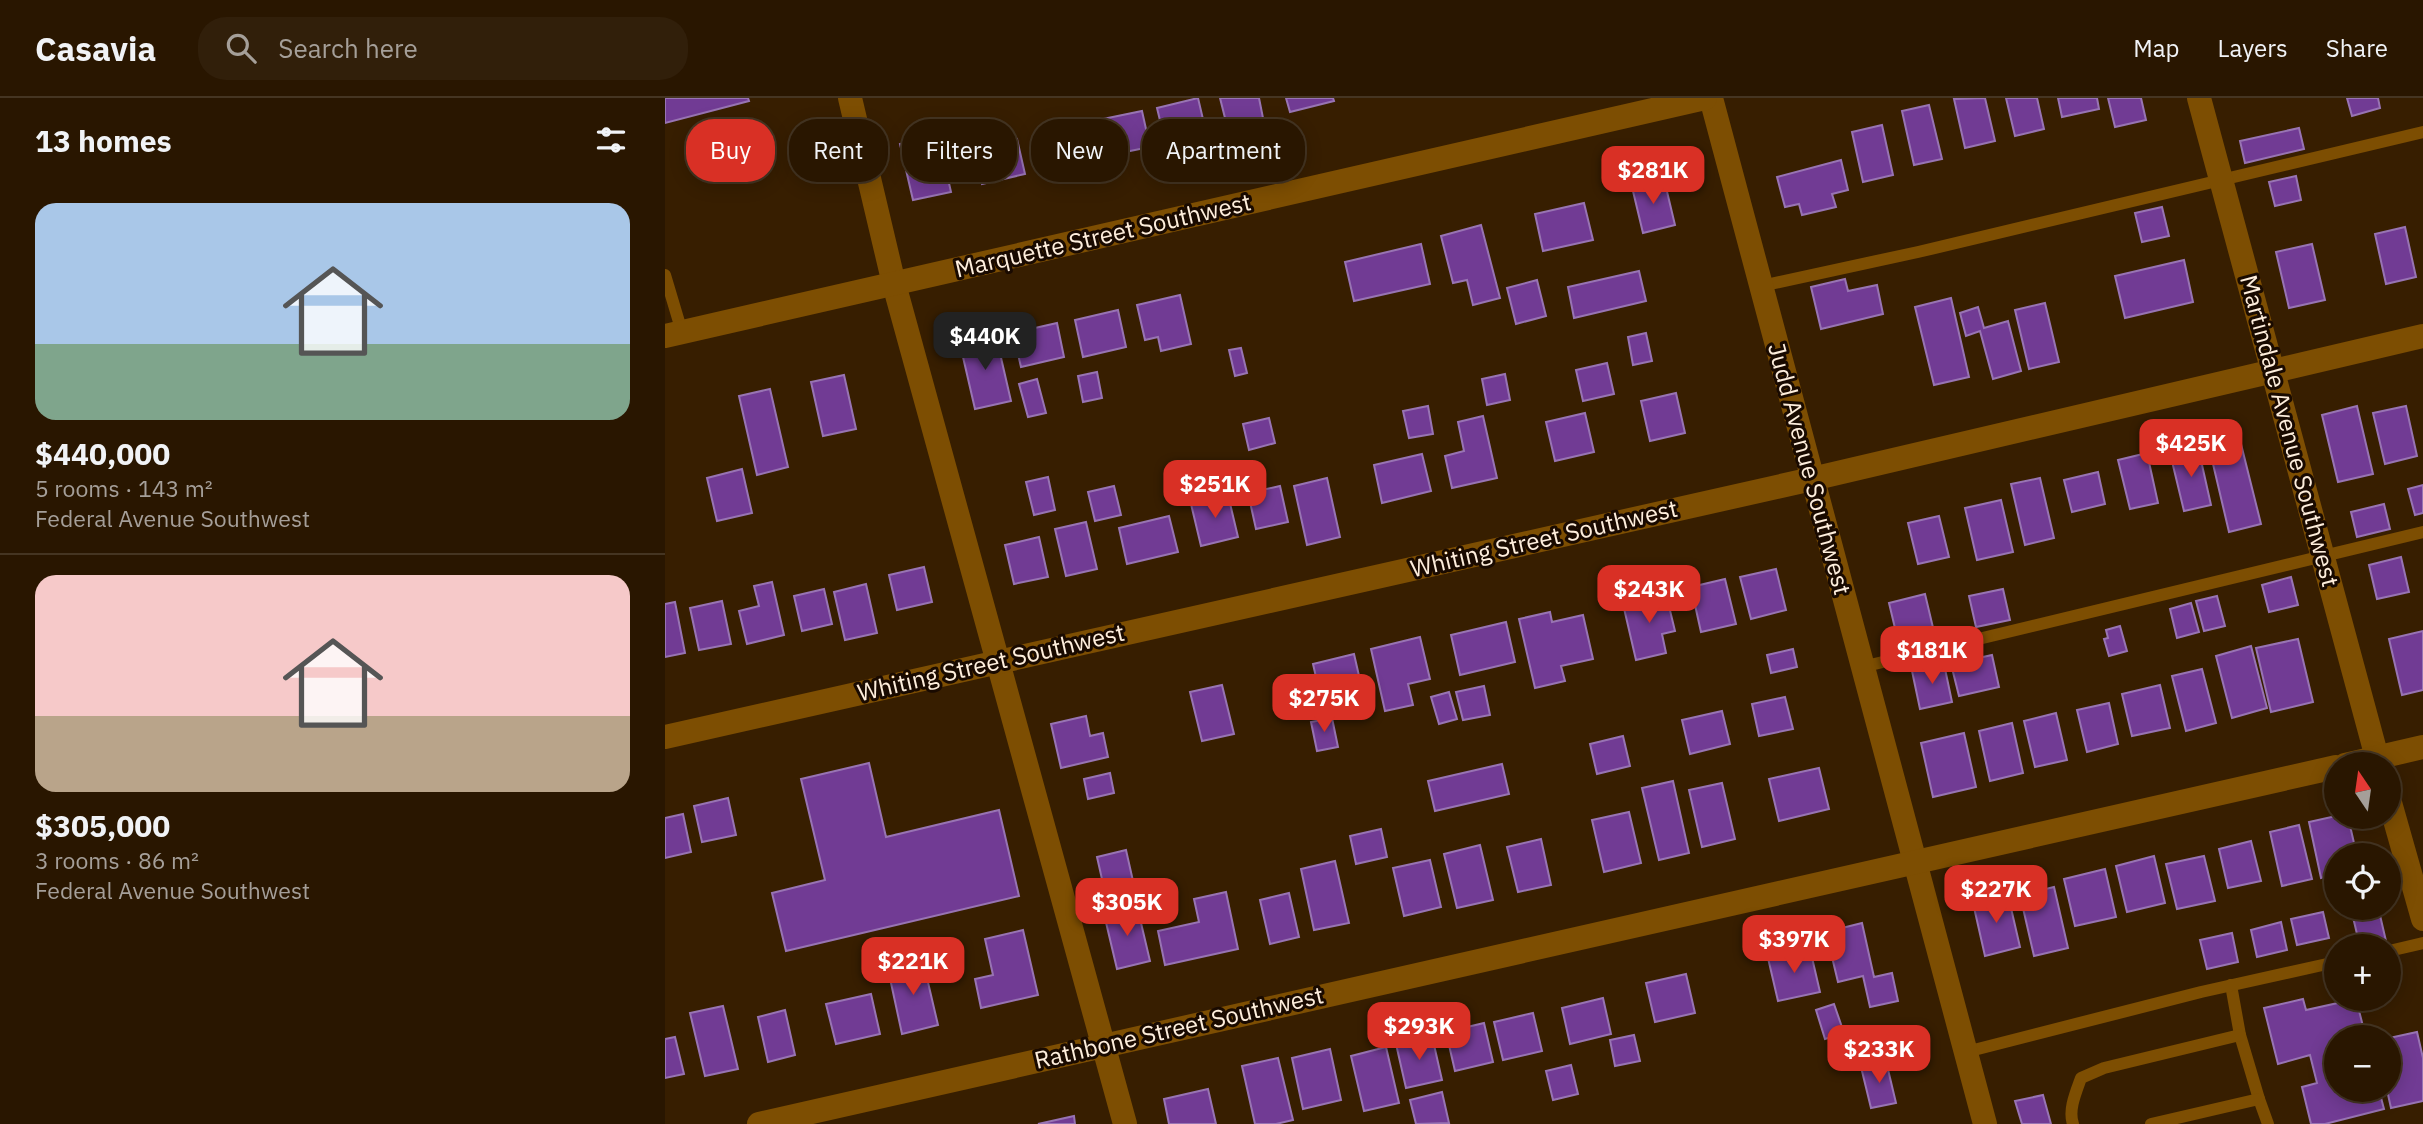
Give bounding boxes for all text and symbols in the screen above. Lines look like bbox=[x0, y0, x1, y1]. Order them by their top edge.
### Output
search box bbox=[198, 17, 688, 80]
text: Casavia bbox=[35, 27, 156, 70]
icon: search bbox=[222, 29, 260, 67]
text: Search here bbox=[278, 31, 418, 65]
text: Map bbox=[2133, 32, 2180, 64]
text: Layers bbox=[2218, 32, 2288, 64]
text: Share bbox=[2326, 32, 2388, 64]
chip: Buy bbox=[686, 119, 775, 182]
chip: Rent bbox=[789, 119, 888, 182]
chip: Filters bbox=[902, 119, 1017, 182]
chip: New bbox=[1031, 119, 1128, 182]
chip: Apartment bbox=[1142, 119, 1305, 182]
text: 13 homes bbox=[35, 121, 172, 160]
icon: filters bbox=[592, 121, 630, 159]
pin: $281K bbox=[1604, 146, 1702, 206]
text: $281K bbox=[1617, 154, 1689, 184]
street label: Marquette Street Southwest bbox=[952, 185, 1254, 285]
icon: home bbox=[270, 248, 396, 374]
street label: Martindale Avenue Southwest bbox=[2233, 271, 2347, 590]
pin: $440K bbox=[936, 313, 1034, 372]
text: $440K bbox=[949, 320, 1021, 350]
street label: Judd Avenue Southwest bbox=[1761, 339, 1859, 598]
pin: $425K bbox=[2142, 420, 2240, 479]
text: $425K bbox=[2155, 427, 2227, 457]
text: $440,000 bbox=[35, 434, 170, 473]
pin: $251K bbox=[1166, 460, 1264, 520]
text: $251K bbox=[1179, 468, 1251, 498]
text: 5 rooms · 143 m² bbox=[35, 473, 213, 503]
street label: Whiting Street Southwest bbox=[1407, 492, 1681, 584]
text: Federal Avenue Southwest bbox=[35, 503, 310, 533]
pin: $243K bbox=[1600, 566, 1698, 625]
text: $243K bbox=[1613, 573, 1685, 603]
street label: Whiting Street Southwest bbox=[854, 616, 1128, 708]
icon: home bbox=[270, 620, 396, 746]
pin: $181K bbox=[1883, 626, 1981, 686]
text: $181K bbox=[1896, 634, 1968, 664]
pin: $275K bbox=[1275, 674, 1373, 734]
text: $275K bbox=[1288, 682, 1360, 712]
north arrow bbox=[2324, 752, 2401, 830]
map controls bbox=[2324, 752, 2401, 1102]
text: $305,000 bbox=[35, 806, 170, 845]
button: locate bbox=[2324, 843, 2401, 920]
text: 3 rooms · 86 m² bbox=[35, 845, 199, 875]
pin: $227K bbox=[1947, 866, 2045, 925]
text: $227K bbox=[1960, 873, 2032, 903]
text: Federal Avenue Southwest bbox=[35, 875, 310, 905]
pin: $305K bbox=[1078, 878, 1176, 938]
text: $305K bbox=[1091, 886, 1163, 916]
pin: $397K bbox=[1745, 916, 1843, 975]
text: $397K bbox=[1758, 923, 1830, 953]
button: + bbox=[2324, 934, 2401, 1011]
pin: $221K bbox=[864, 937, 962, 997]
text: $221K bbox=[877, 945, 949, 975]
street label: Rathbone Street Southwest bbox=[1031, 978, 1326, 1076]
pin: $293K bbox=[1370, 1002, 1468, 1062]
text: $293K bbox=[1383, 1010, 1455, 1040]
button: − bbox=[2324, 1025, 2401, 1102]
pin: $233K bbox=[1830, 1026, 1928, 1085]
text: $233K bbox=[1843, 1033, 1915, 1063]

